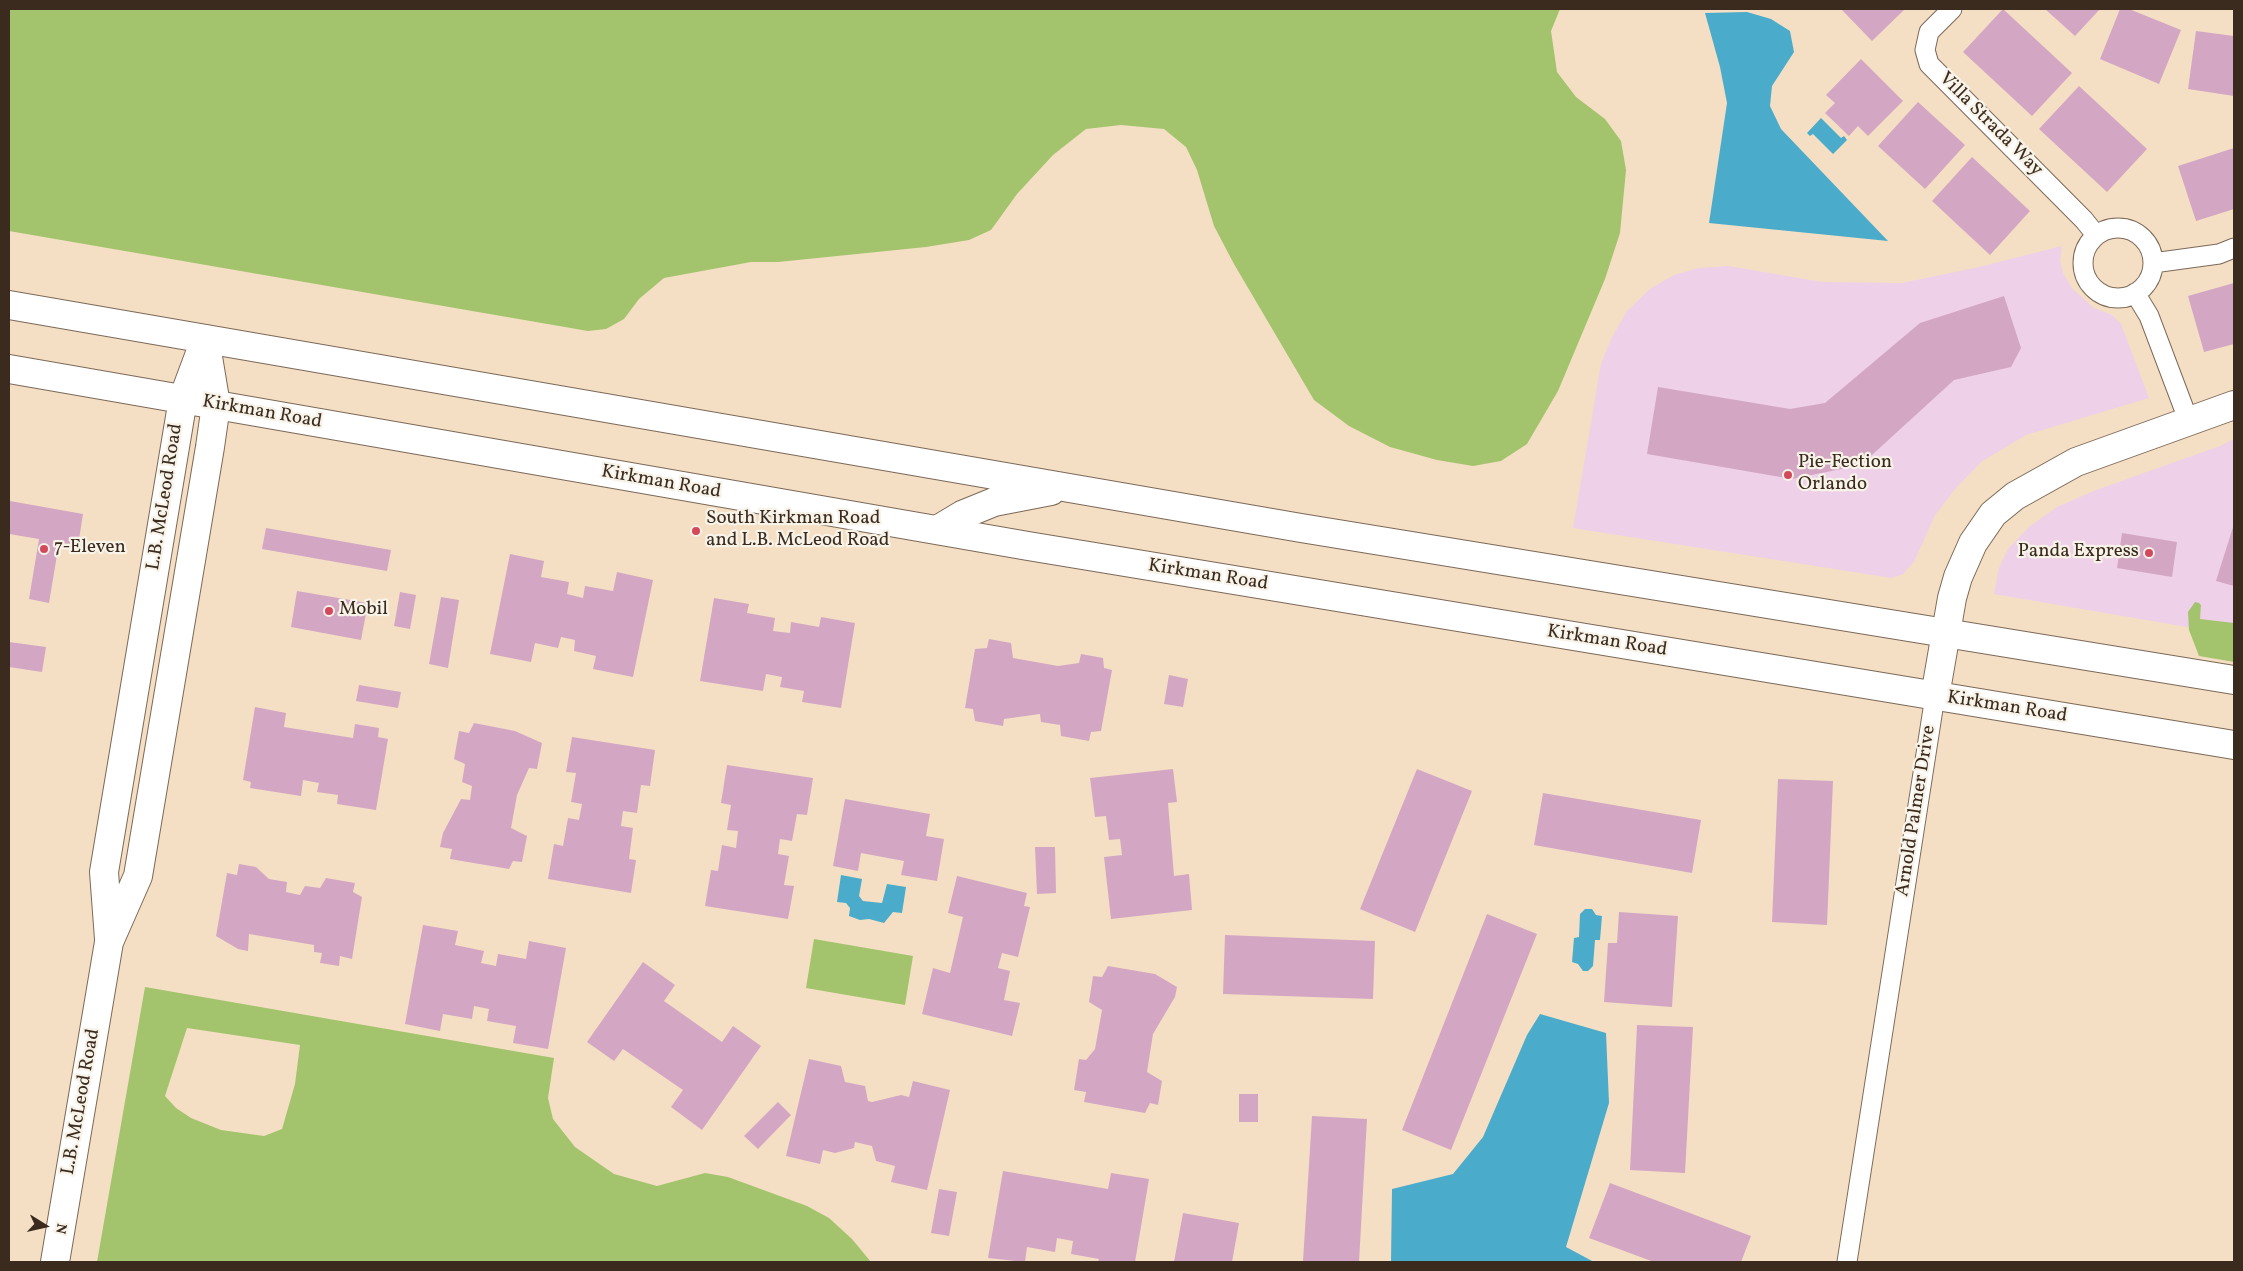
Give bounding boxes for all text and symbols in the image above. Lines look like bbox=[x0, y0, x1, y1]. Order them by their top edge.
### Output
street label: Villa Strada Way bbox=[1933, 68, 2047, 182]
street label: Kirkman Road bbox=[200, 391, 324, 435]
street label: L.B. McLeod Road bbox=[143, 422, 189, 572]
place label: Pie-Fection Orlando bbox=[1798, 453, 1892, 497]
street label: Kirkman Road bbox=[599, 461, 723, 505]
marker: Pie-Fection Orlando bbox=[1782, 469, 1794, 481]
place label: South Kirkman Road and L.B. McLeod Road bbox=[706, 509, 890, 553]
marker: South Kirkman Road and L.B. McLeod Road bbox=[690, 525, 702, 537]
place label: 7-Eleven bbox=[54, 538, 126, 560]
place label: Panda Express bbox=[2018, 542, 2139, 564]
marker: 7-Eleven bbox=[38, 543, 50, 555]
marker: Panda Express bbox=[2143, 547, 2155, 559]
street label: Kirkman Road bbox=[1146, 555, 1270, 597]
place label: Mobil bbox=[339, 600, 388, 622]
marker: Mobil bbox=[323, 605, 335, 617]
street label: Kirkman Road bbox=[1545, 621, 1669, 663]
street label: Kirkman Road bbox=[1945, 687, 2069, 729]
street label: Arnold Palmer Drive bbox=[1892, 724, 1942, 898]
street label: L.B. McLeod Road bbox=[58, 1027, 106, 1177]
north arrow bbox=[20, 1201, 70, 1251]
text: N bbox=[50, 1222, 71, 1235]

